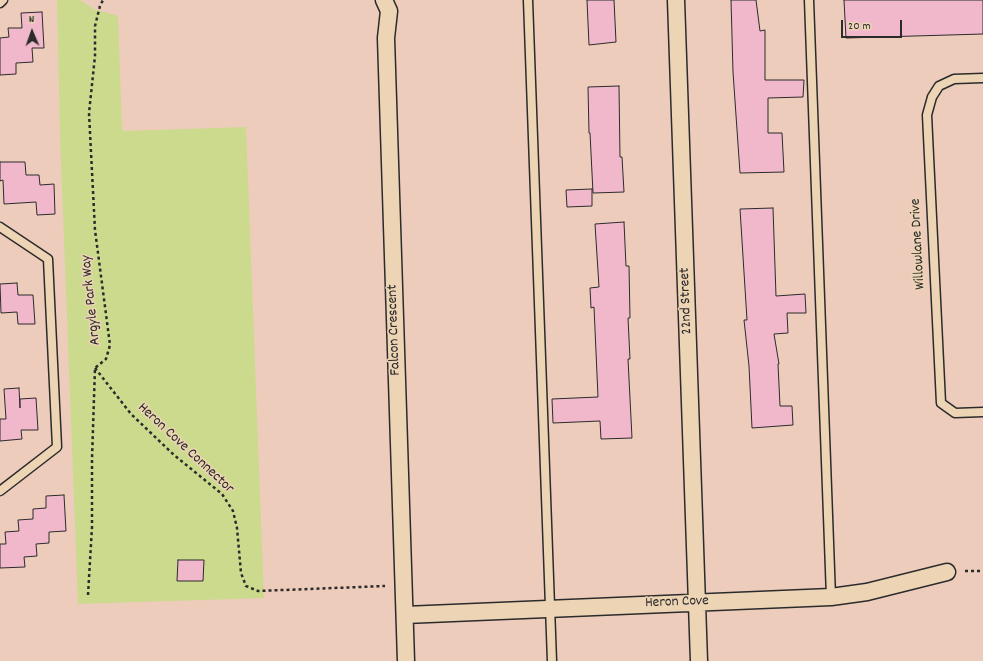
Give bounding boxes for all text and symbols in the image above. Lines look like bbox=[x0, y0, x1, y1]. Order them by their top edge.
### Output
north arrow bbox=[12, 12, 52, 52]
text: N bbox=[29, 12, 35, 28]
scale bar bbox=[843, 12, 904, 38]
text: 20 m bbox=[848, 18, 871, 35]
street label: Willowlane Drive bbox=[908, 198, 930, 290]
street label: Argyle Park Way bbox=[78, 254, 106, 346]
street label: 22nd Street bbox=[677, 267, 697, 335]
street label: Falcon Crescent bbox=[384, 284, 406, 376]
street label: Heron Cove Connector bbox=[133, 400, 237, 498]
street label: Heron Cove bbox=[645, 593, 709, 613]

